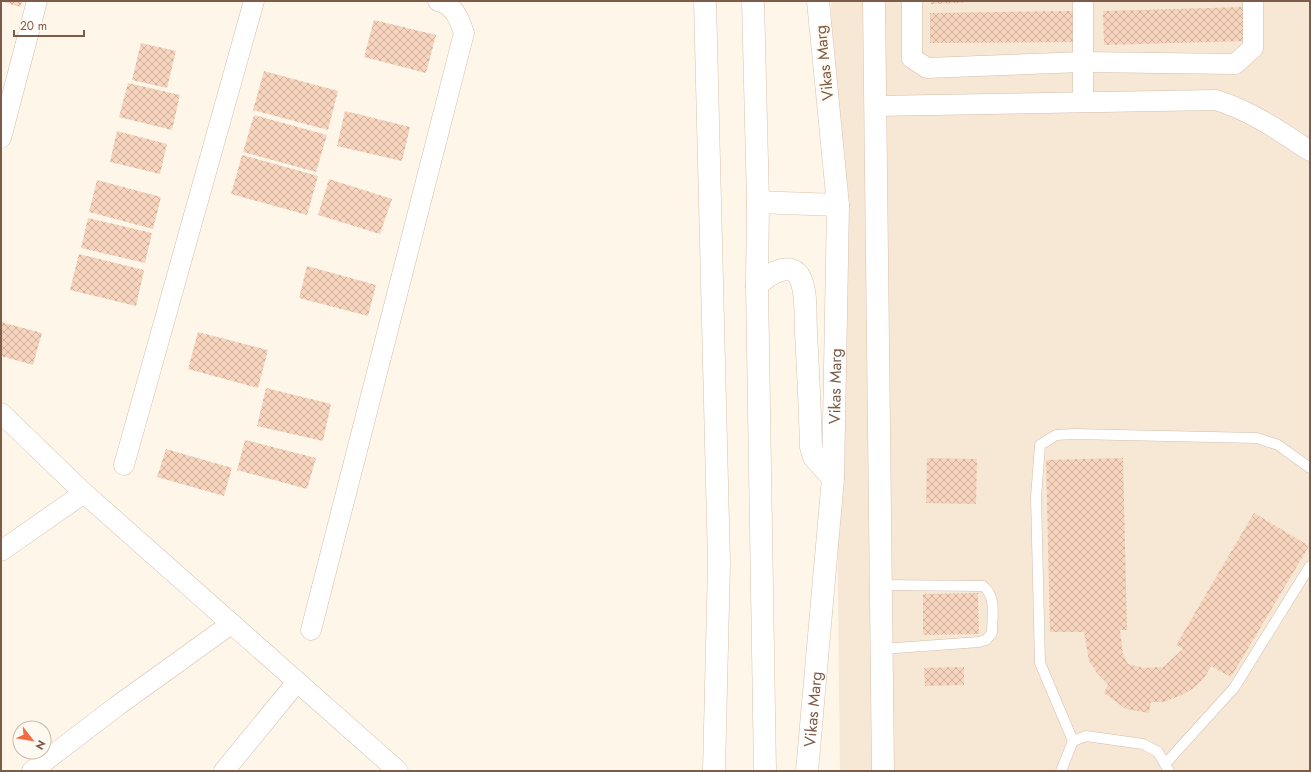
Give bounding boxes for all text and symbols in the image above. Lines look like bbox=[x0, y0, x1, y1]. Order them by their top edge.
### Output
scale bar bbox=[14, 12, 84, 38]
text: 20 m bbox=[20, 17, 47, 35]
street label: Vikas Marg bbox=[809, 24, 839, 102]
street label: Vikas Marg bbox=[822, 348, 847, 424]
street label: Vikas Marg bbox=[798, 670, 827, 748]
north arrow bbox=[12, 720, 52, 760]
text: N bbox=[31, 737, 50, 753]

